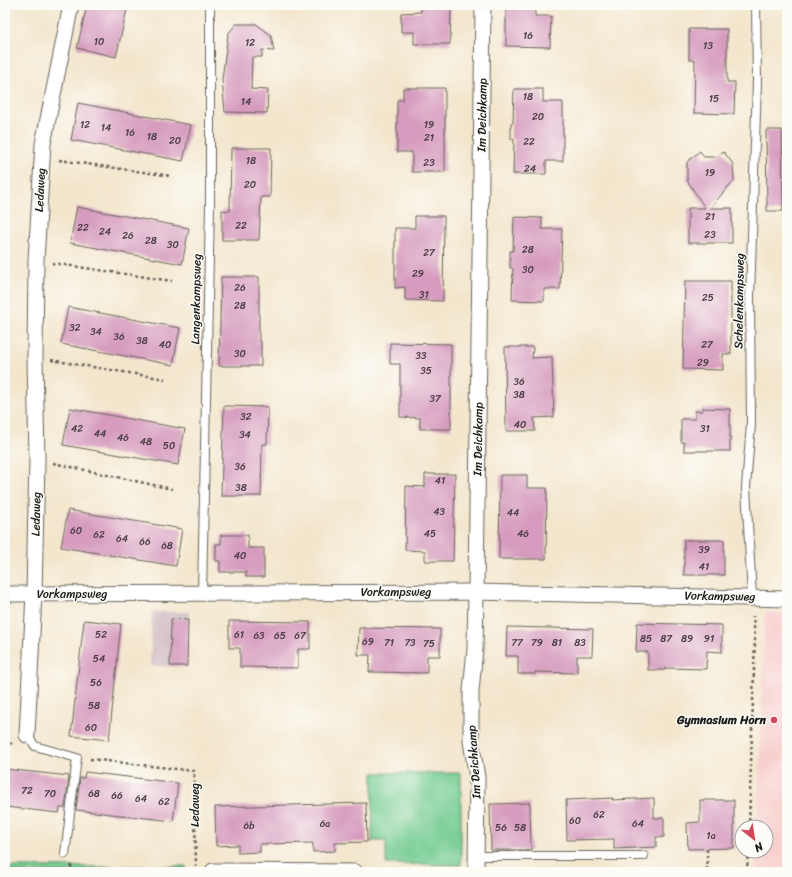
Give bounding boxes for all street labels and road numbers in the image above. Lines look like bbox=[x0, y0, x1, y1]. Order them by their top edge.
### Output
street label: Im Deichkamp bbox=[470, 77, 494, 153]
street label: Ledaweg bbox=[28, 167, 52, 213]
street label: Langenkampsweg bbox=[184, 253, 208, 345]
street label: Schelenkampsweg bbox=[727, 253, 751, 349]
street label: Im Deichkamp bbox=[466, 401, 490, 477]
street label: Ledaweg bbox=[25, 492, 47, 536]
street label: Vorkampsweg bbox=[361, 581, 431, 603]
street label: Vorkampsweg bbox=[37, 583, 107, 605]
street label: Vorkampsweg bbox=[684, 584, 756, 608]
street label: Im Deichkamp bbox=[460, 724, 488, 801]
street label: Ledaweg bbox=[184, 783, 206, 827]

